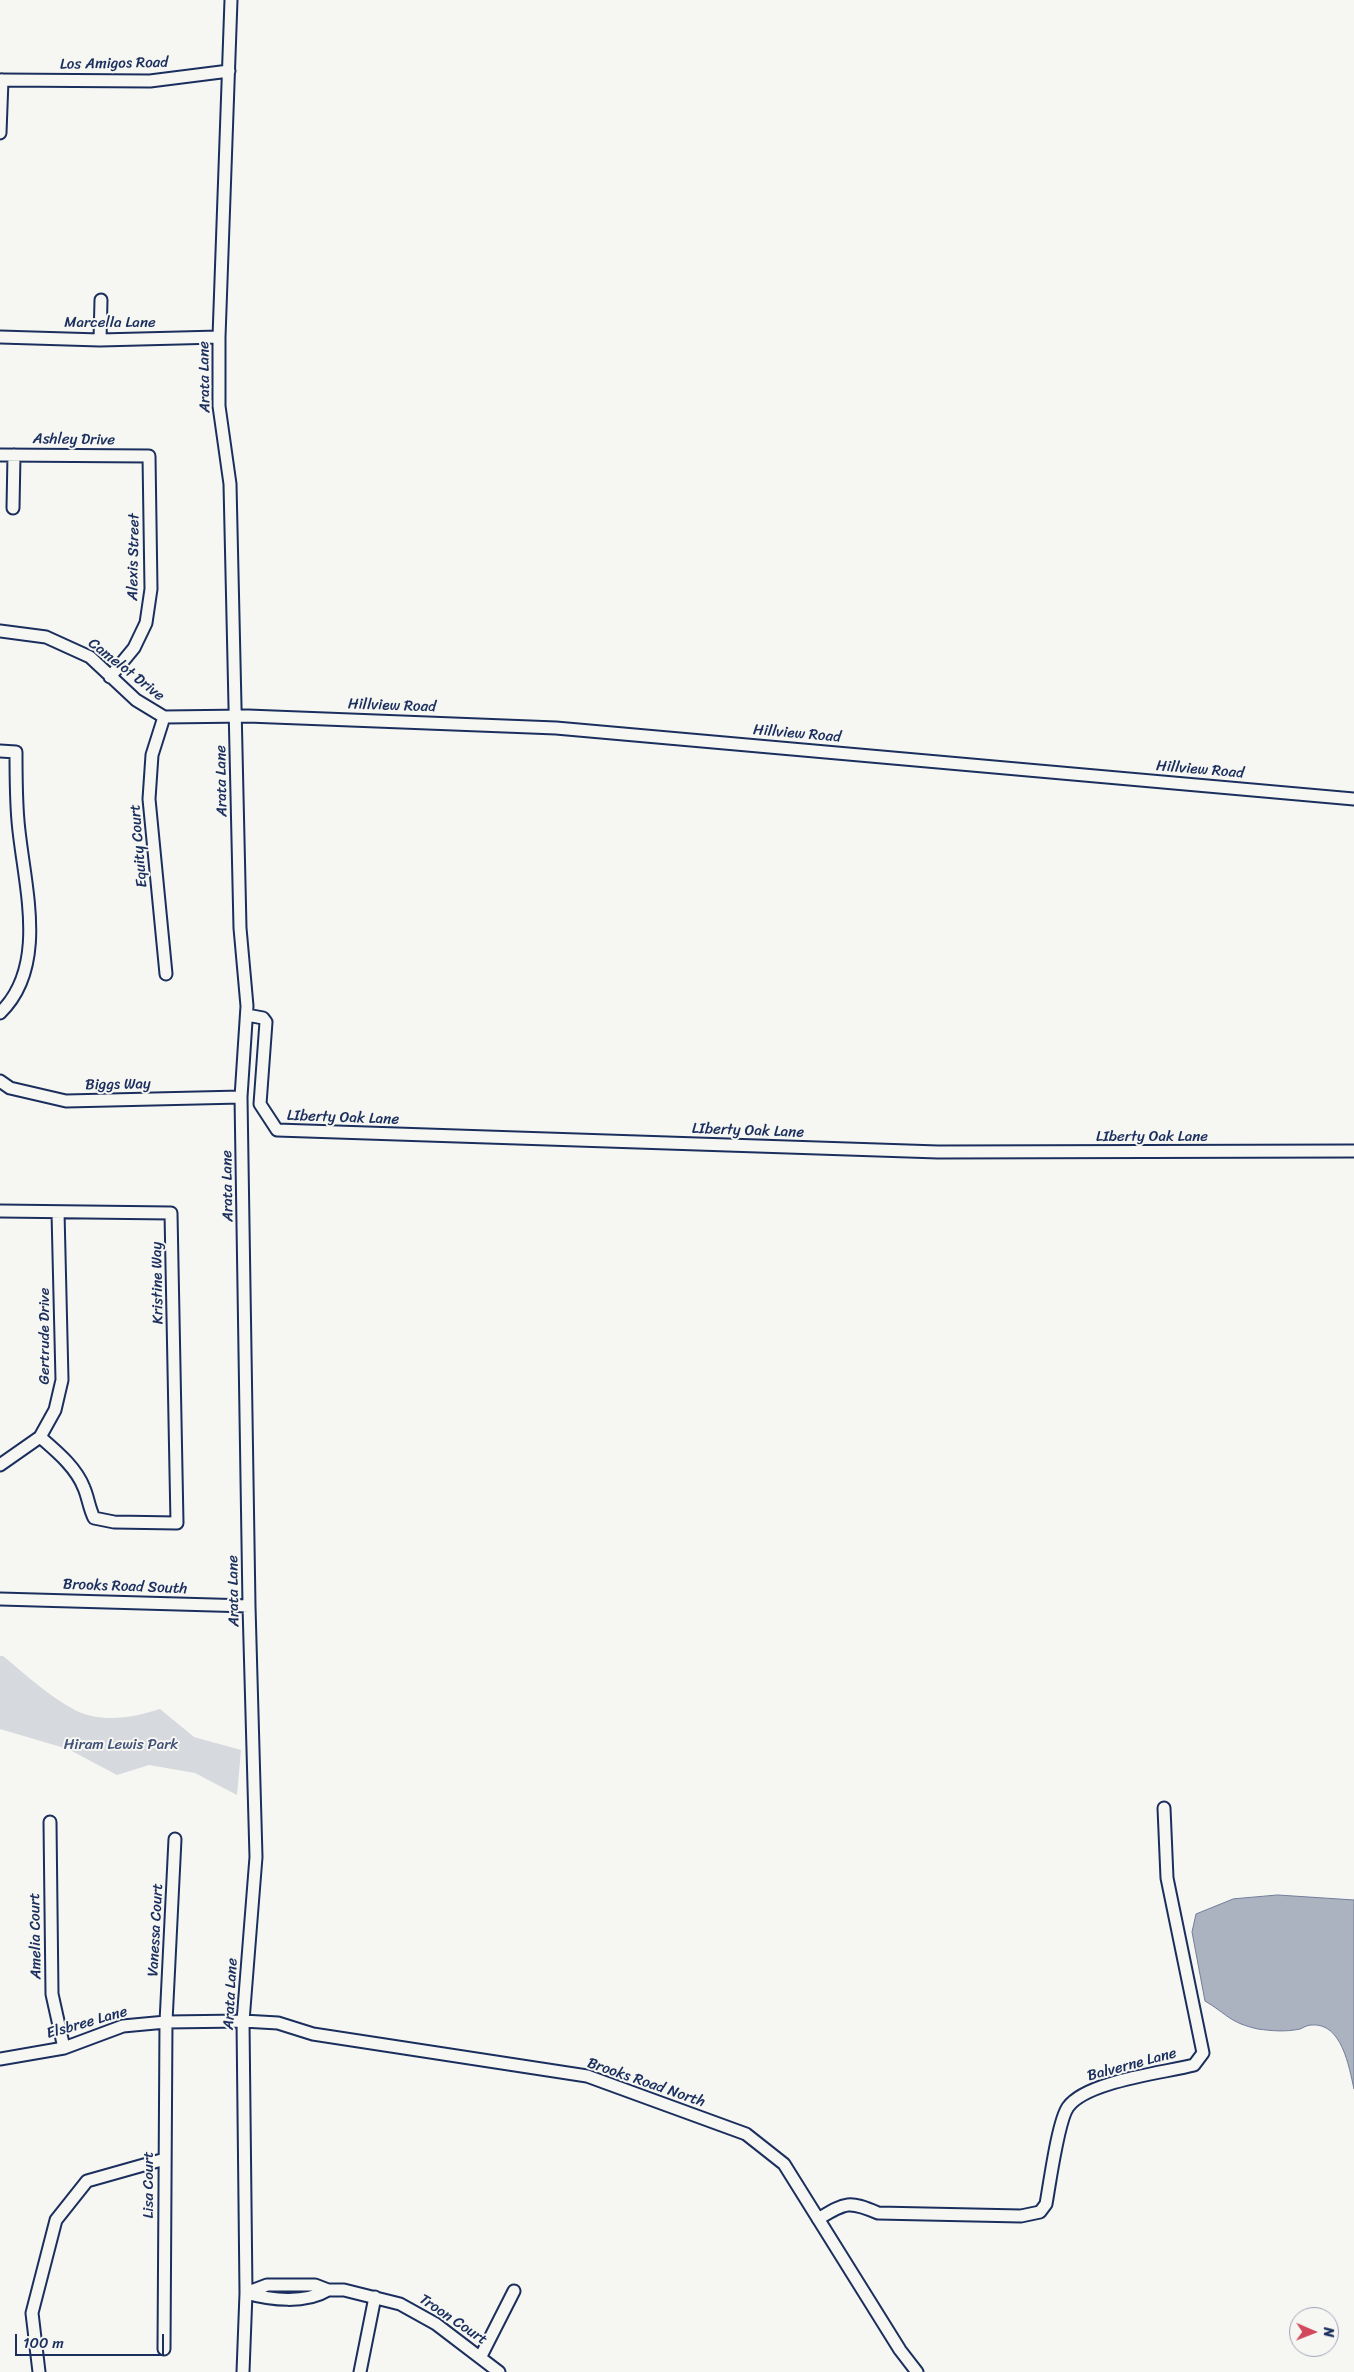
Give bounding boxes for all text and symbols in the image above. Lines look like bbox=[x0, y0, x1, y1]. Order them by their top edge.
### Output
street label: Los Amigos Road bbox=[60, 54, 168, 74]
street label: Marcella Lane bbox=[64, 314, 156, 332]
street label: Arata Lane bbox=[195, 341, 215, 413]
street label: Ashley Drive bbox=[33, 430, 115, 450]
street label: Alexis Street bbox=[124, 513, 144, 601]
street label: Camelot Drive bbox=[84, 635, 168, 705]
street label: Hillview Road bbox=[348, 695, 436, 717]
street label: Hillview Road bbox=[752, 721, 842, 747]
street label: Arata Lane bbox=[212, 745, 232, 817]
street label: Hillview Road bbox=[1155, 757, 1245, 783]
street label: Equity Court bbox=[126, 804, 152, 888]
street label: Biggs Way bbox=[85, 1075, 151, 1095]
street label: LIberty Oak Lane bbox=[287, 1107, 399, 1129]
street label: LIberty Oak Lane bbox=[692, 1120, 804, 1142]
street label: LIberty Oak Lane bbox=[1096, 1128, 1208, 1146]
street label: Arata Lane bbox=[218, 1150, 238, 1222]
street label: Kristine Way bbox=[148, 1242, 168, 1324]
street label: Gertrude Drive bbox=[36, 1288, 54, 1384]
street label: Arata Lane bbox=[224, 1555, 244, 1627]
street label: Brooks Road South bbox=[63, 1576, 187, 1598]
park label: Hiram Lewis Park bbox=[64, 1736, 178, 1754]
street label: Vanessa Court bbox=[145, 1883, 167, 1977]
street label: Amelia Court bbox=[26, 1893, 46, 1979]
street label: Arata Lane bbox=[220, 1958, 242, 2030]
street label: Elsbree Lane bbox=[45, 2003, 129, 2043]
street label: Balverne Lane bbox=[1085, 2044, 1179, 2086]
street label: Brooks Road North bbox=[585, 2054, 707, 2112]
street label: Lisa Court bbox=[140, 2151, 158, 2219]
street label: Troon Court bbox=[416, 2291, 490, 2349]
north arrow bbox=[1289, 2307, 1339, 2357]
scale bar bbox=[18, 2324, 166, 2356]
text: N bbox=[1316, 2327, 1341, 2337]
text: 100 m bbox=[23, 2330, 64, 2356]

